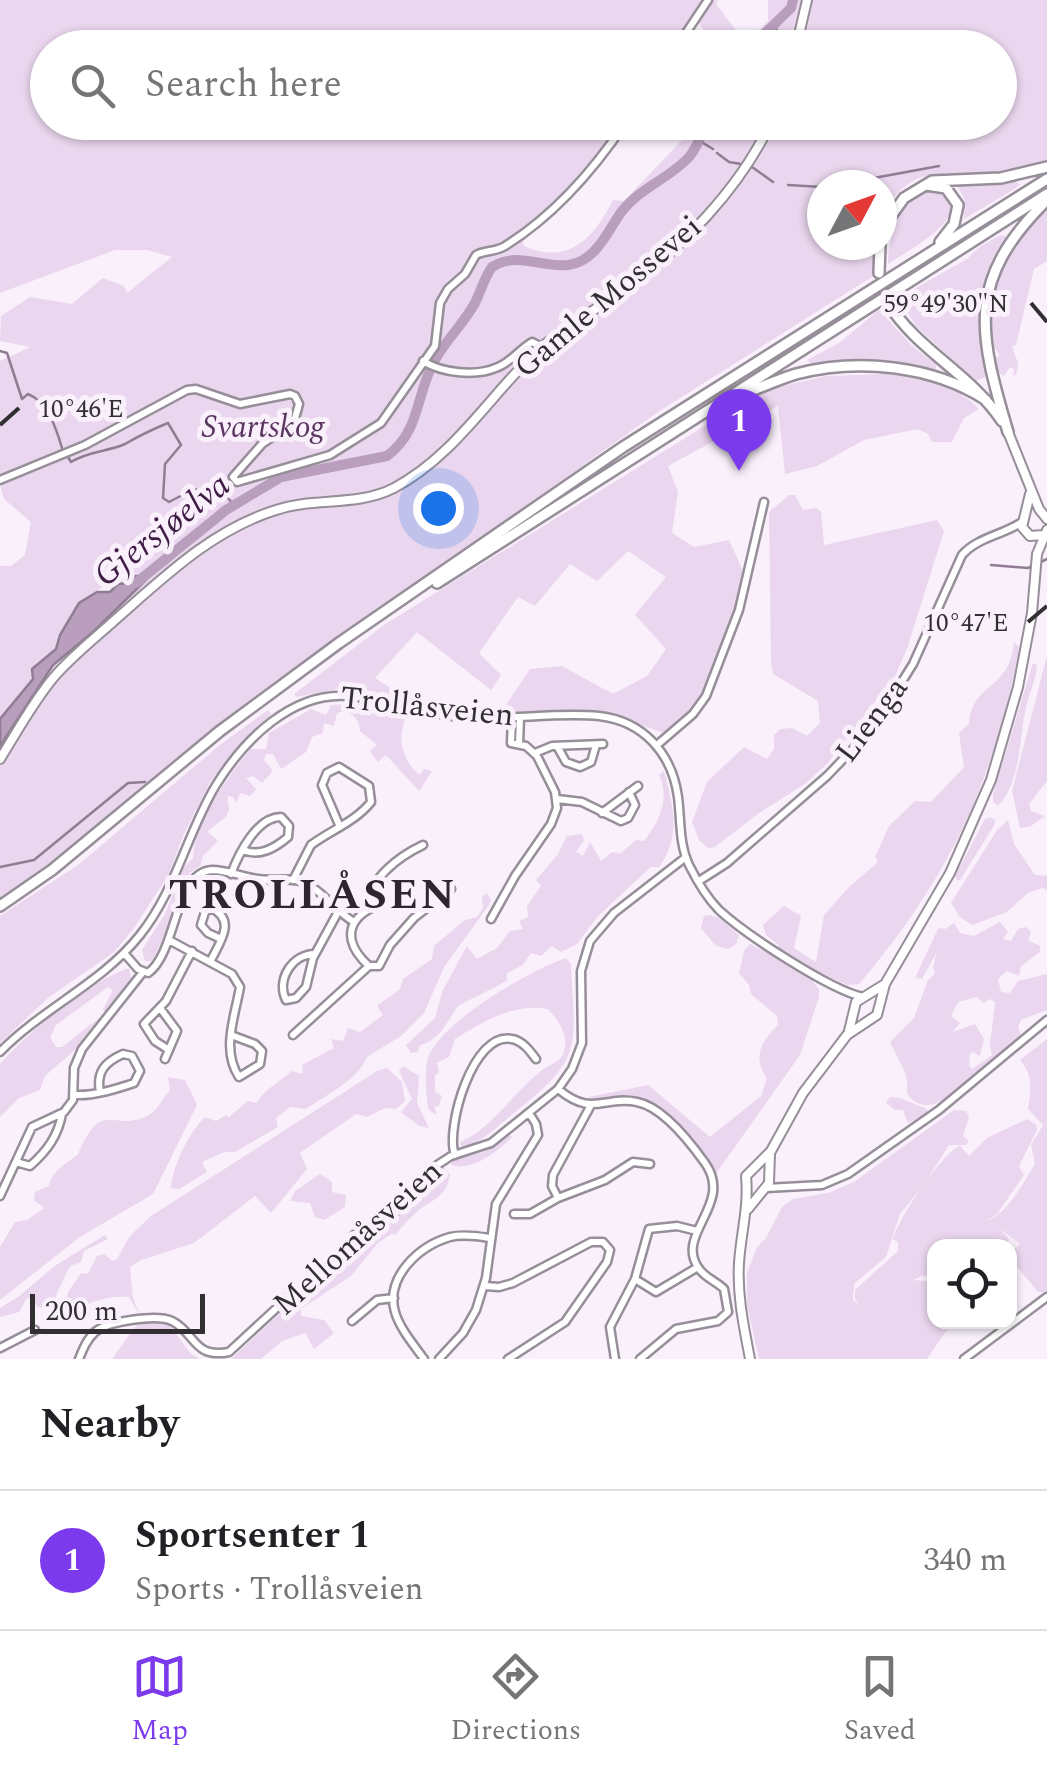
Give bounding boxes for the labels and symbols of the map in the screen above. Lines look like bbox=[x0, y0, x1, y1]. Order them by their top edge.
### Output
north arrow bbox=[807, 170, 897, 260]
street label: Gamle Mossevei bbox=[503, 204, 713, 390]
text: 59°49'30"N bbox=[884, 286, 1008, 324]
pin: 1 bbox=[706, 388, 772, 471]
text: 10°46'E bbox=[38, 391, 124, 429]
park label: Svartskog bbox=[202, 403, 325, 452]
water label: Gjersjøelva bbox=[82, 459, 242, 600]
your location bbox=[413, 483, 464, 534]
text: 10°47'E bbox=[923, 605, 1009, 643]
street label: Lienga bbox=[823, 666, 921, 773]
street label: Trollåsveien bbox=[338, 674, 516, 740]
district label: TROLLÅSEN bbox=[169, 864, 457, 927]
street label: Mellomåsveien bbox=[262, 1148, 454, 1328]
scale bar bbox=[30, 1289, 205, 1334]

